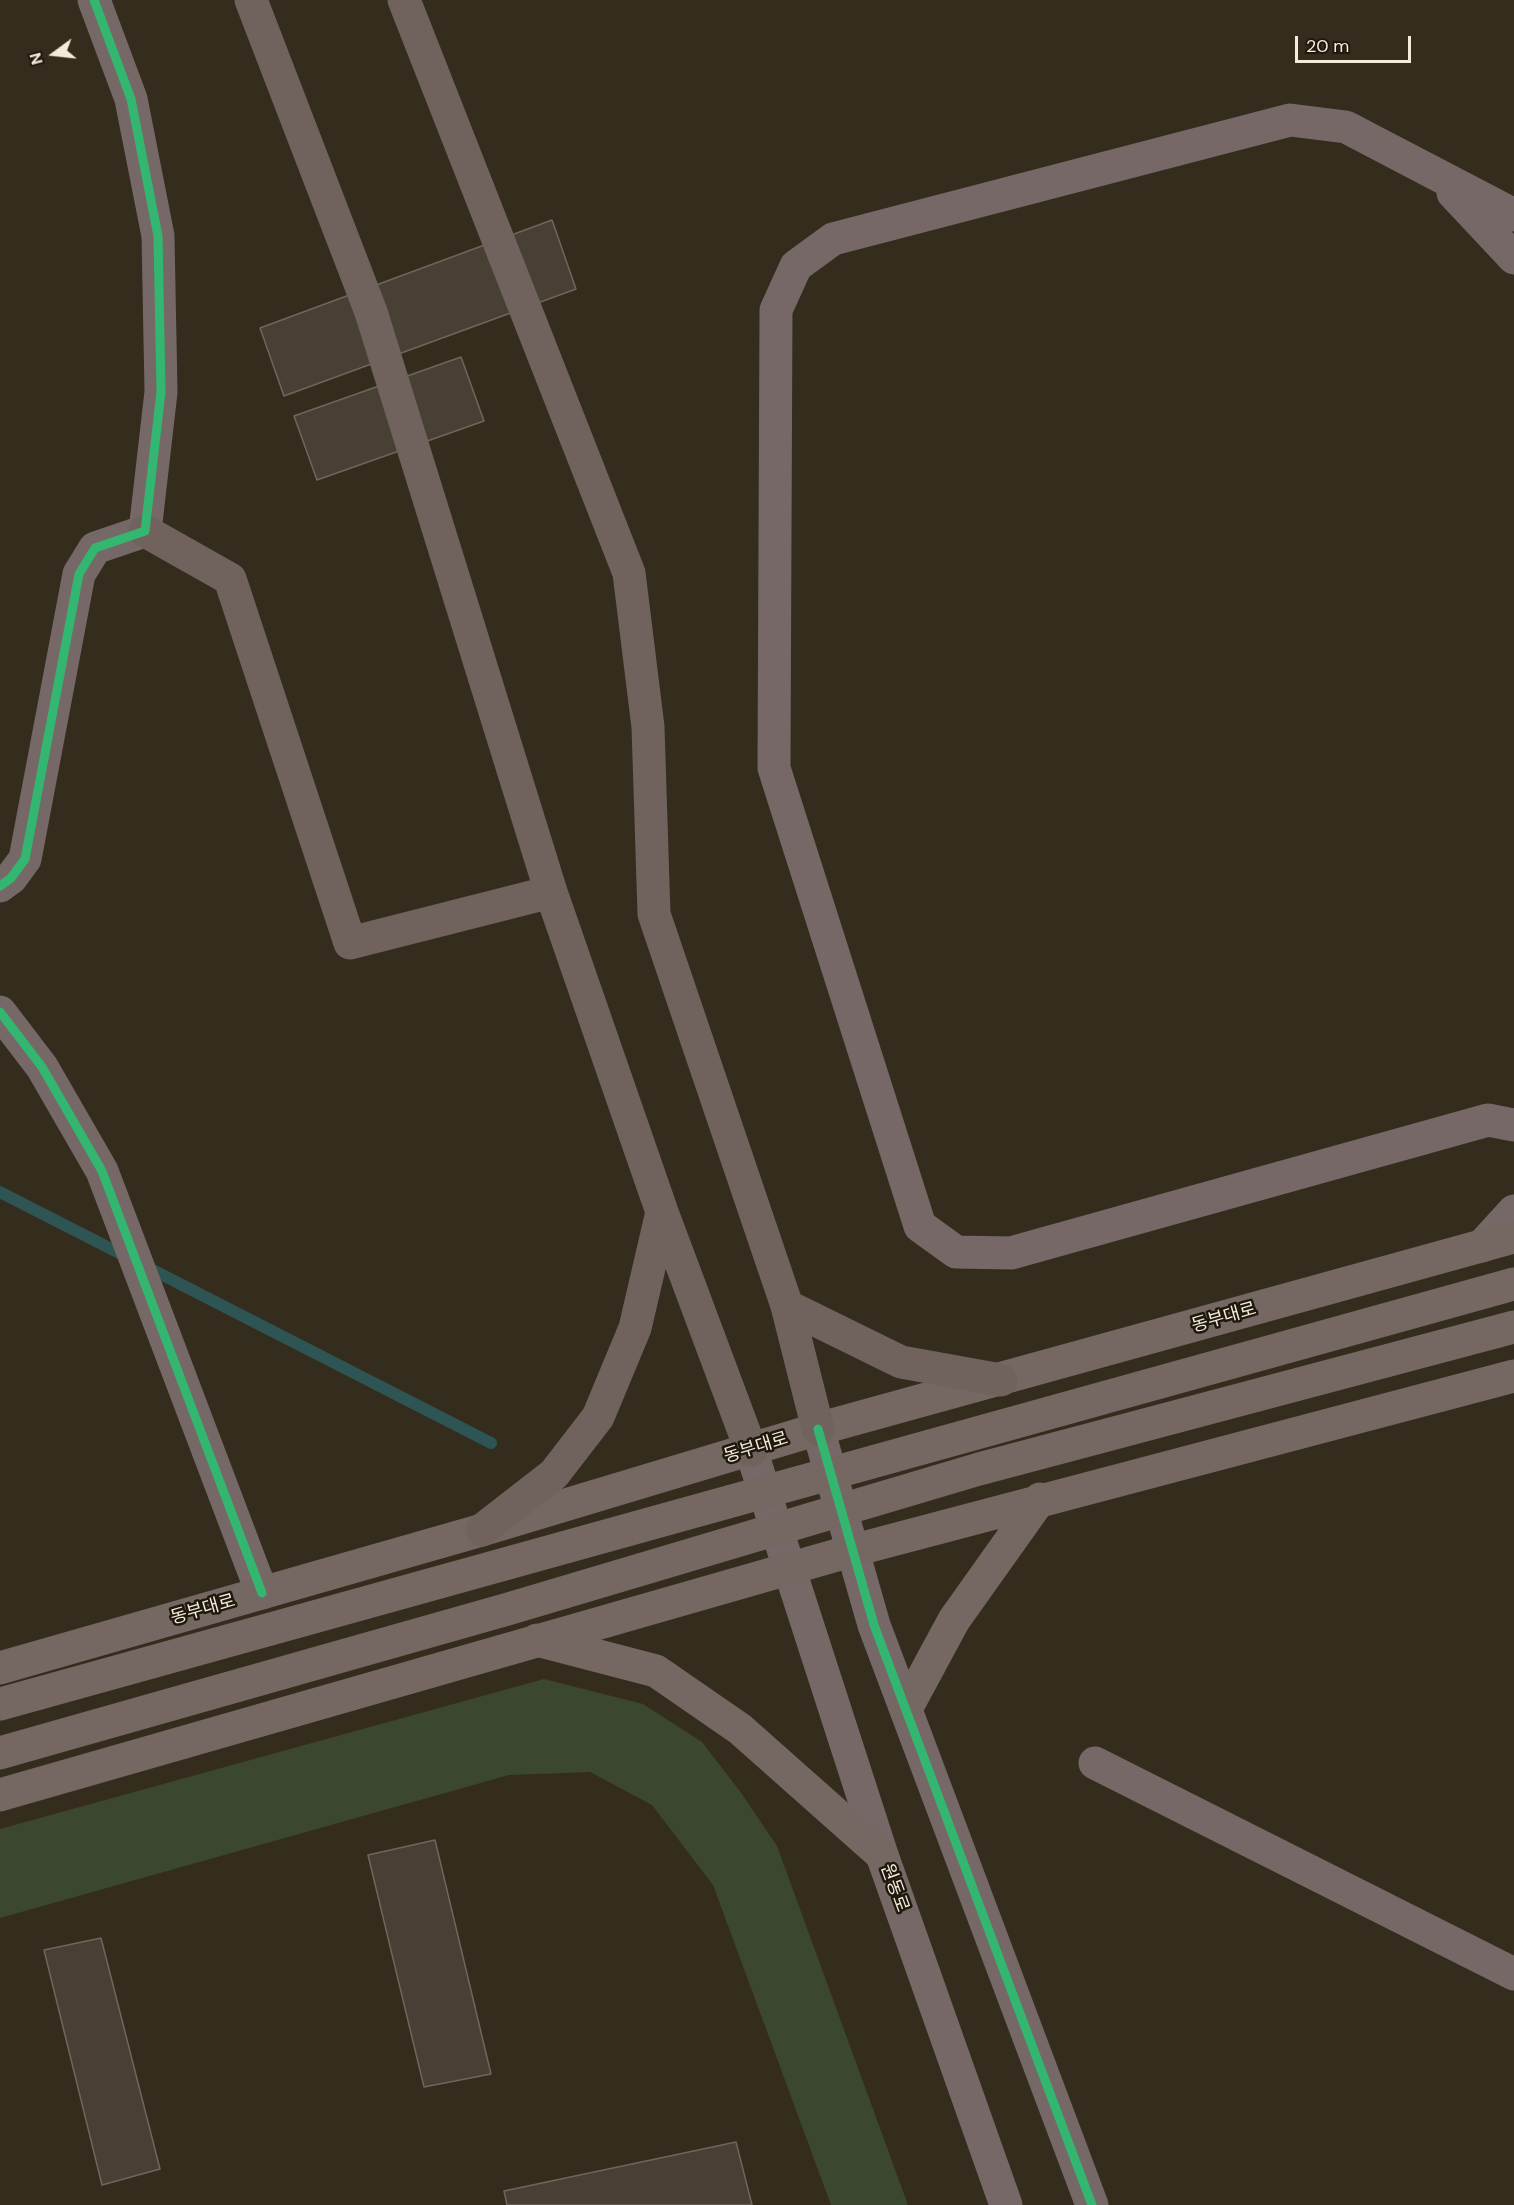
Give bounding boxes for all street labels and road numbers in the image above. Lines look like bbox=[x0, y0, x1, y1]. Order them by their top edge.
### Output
street label: 동부대로 bbox=[1189, 1298, 1259, 1338]
street label: 동부대로 bbox=[721, 1428, 791, 1468]
street label: 동부대로 bbox=[168, 1590, 238, 1630]
street label: 원동로 bbox=[875, 1861, 913, 1915]

